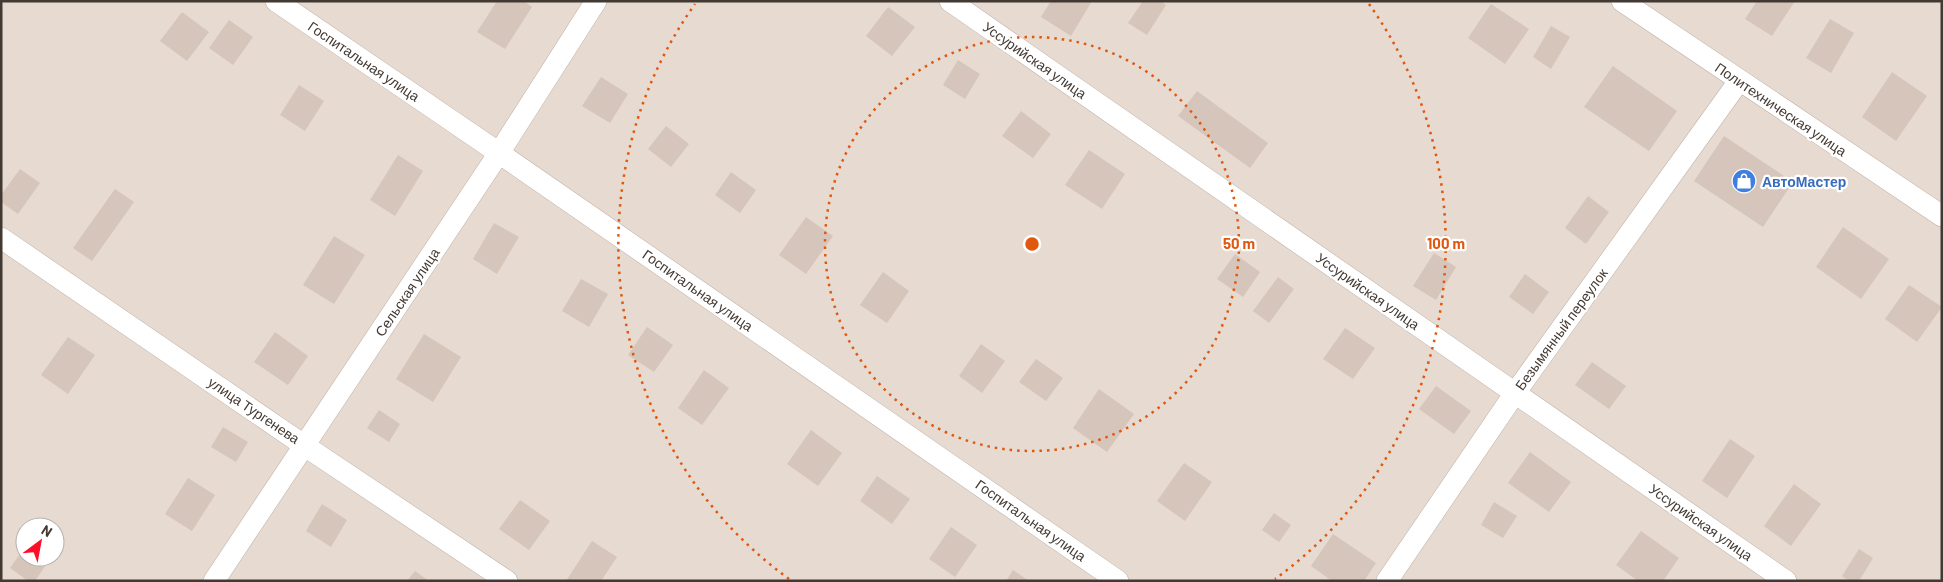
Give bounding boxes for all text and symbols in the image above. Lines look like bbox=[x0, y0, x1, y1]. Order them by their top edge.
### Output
street label: Госпитальная улица bbox=[305, 17, 423, 105]
street label: Уссурийская улица bbox=[980, 18, 1090, 102]
street label: Политехническая улица bbox=[1712, 59, 1850, 159]
shop icon: АвтоМастер bbox=[1731, 168, 1757, 194]
place label: АвтоМастер bbox=[1762, 173, 1846, 190]
text: 50 m bbox=[1223, 234, 1255, 252]
text: 100 m bbox=[1427, 234, 1465, 252]
centre of rings bbox=[1023, 235, 1041, 253]
street label: Сельская улица bbox=[371, 244, 443, 339]
street label: Госпитальная улица bbox=[640, 246, 757, 335]
street label: Уссурийская улица bbox=[1313, 249, 1423, 333]
street label: Безымянный переулок bbox=[1511, 264, 1611, 393]
street label: улица Тургенева bbox=[205, 373, 303, 447]
street label: Госпитальная улица bbox=[973, 476, 1090, 565]
street label: Уссурийская улица bbox=[1646, 480, 1756, 564]
north arrow bbox=[15, 517, 65, 567]
text: N bbox=[39, 521, 56, 540]

